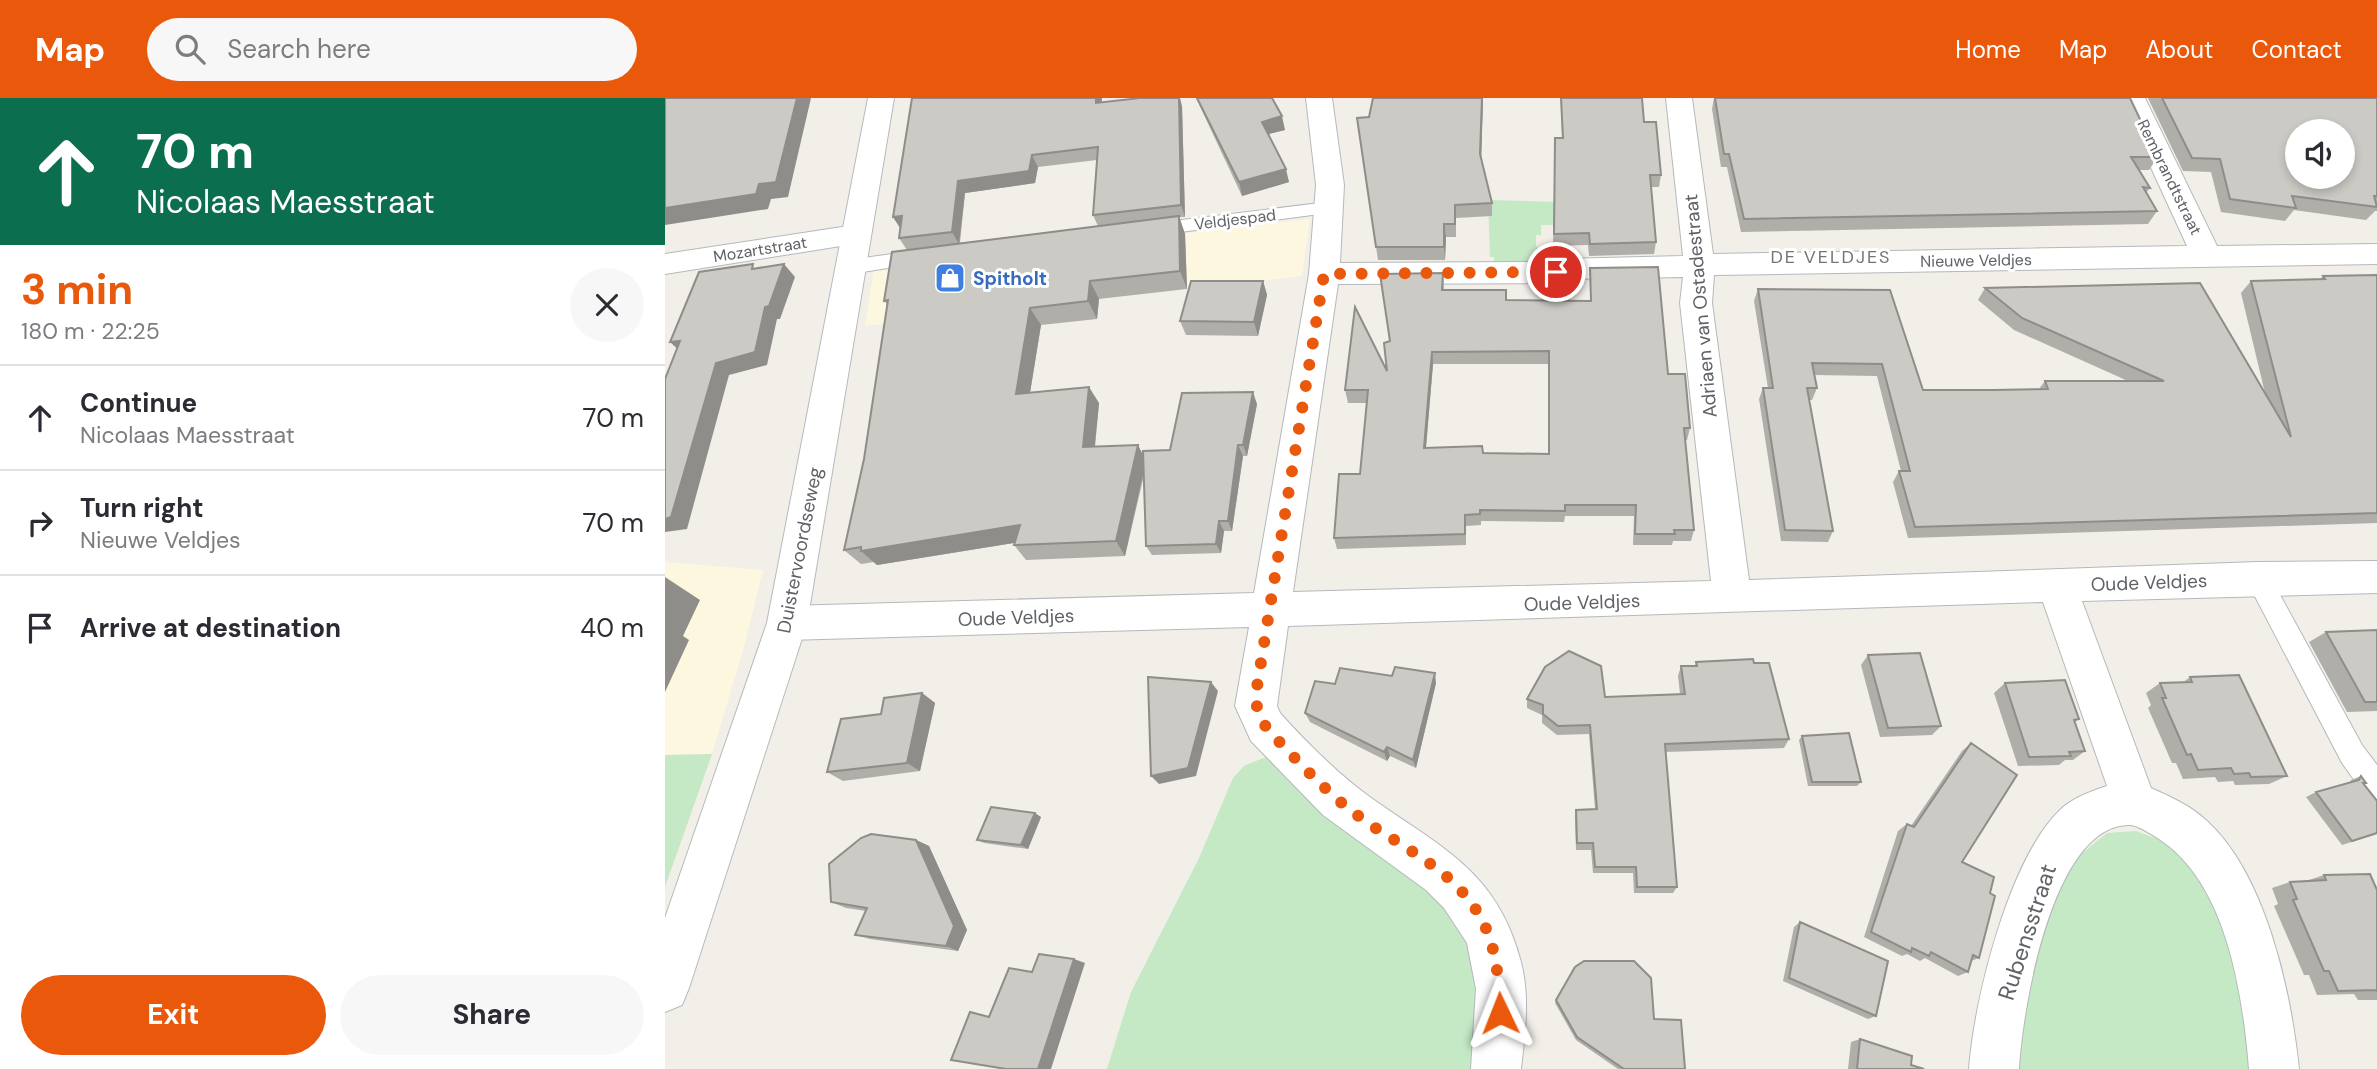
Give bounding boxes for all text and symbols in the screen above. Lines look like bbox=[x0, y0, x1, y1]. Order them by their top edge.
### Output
search box bbox=[147, 18, 637, 81]
text: Map bbox=[35, 28, 105, 71]
icon: search bbox=[171, 30, 209, 68]
text: Search here bbox=[227, 32, 371, 66]
text: Home bbox=[1955, 34, 2021, 65]
text: Map bbox=[2059, 34, 2107, 65]
text: About bbox=[2145, 34, 2214, 65]
text: Contact bbox=[2252, 34, 2342, 65]
street label: Rembrandtstraat bbox=[2133, 116, 2207, 238]
text: 70 m bbox=[136, 119, 254, 183]
map controls bbox=[2285, 119, 2355, 189]
button: sound bbox=[2285, 119, 2355, 189]
icon: ahead bbox=[21, 126, 112, 217]
text: Nicolaas Maesstraat bbox=[136, 181, 435, 223]
street label: Adriaen van Ostadestraat bbox=[1678, 193, 1723, 419]
street label: Veldjespad bbox=[1193, 204, 1277, 235]
street label: Mozartstraat bbox=[712, 232, 808, 267]
pin bbox=[1526, 242, 1586, 302]
district label: DE VELDJES bbox=[1770, 245, 1892, 269]
street label: Nieuwe Veldjes bbox=[1920, 249, 2032, 272]
icon: arrive bbox=[1537, 253, 1575, 291]
shop icon: Spitholt bbox=[933, 261, 967, 295]
text: 3 min bbox=[21, 262, 133, 317]
place label: Spitholt bbox=[973, 266, 1047, 291]
button: close bbox=[570, 268, 644, 342]
text: 180 m · 22:25 bbox=[21, 316, 160, 346]
text: Continue bbox=[80, 386, 197, 420]
icon: ahead bbox=[21, 399, 59, 437]
text: 70 m bbox=[583, 401, 644, 435]
text: Nicolaas Maesstraat bbox=[80, 420, 295, 450]
street label: Duistervoordseweg bbox=[771, 465, 828, 635]
text: Turn right bbox=[80, 491, 204, 525]
icon: right bbox=[21, 504, 59, 542]
text: 70 m bbox=[583, 506, 644, 540]
text: Nieuwe Veldjes bbox=[80, 525, 241, 555]
street label: Oude Veldjes bbox=[2090, 568, 2208, 597]
street label: Oude Veldjes bbox=[1523, 588, 1641, 617]
street label: Oude Veldjes bbox=[957, 603, 1075, 632]
icon: arrive bbox=[21, 609, 59, 647]
text: Arrive at destination bbox=[80, 611, 341, 645]
text: 40 m bbox=[580, 611, 644, 645]
street label: Rubensstraat bbox=[1991, 860, 2063, 1004]
button: Exit bbox=[21, 975, 326, 1055]
button: Share bbox=[340, 975, 644, 1055]
position arrow bbox=[1463, 976, 1537, 1050]

